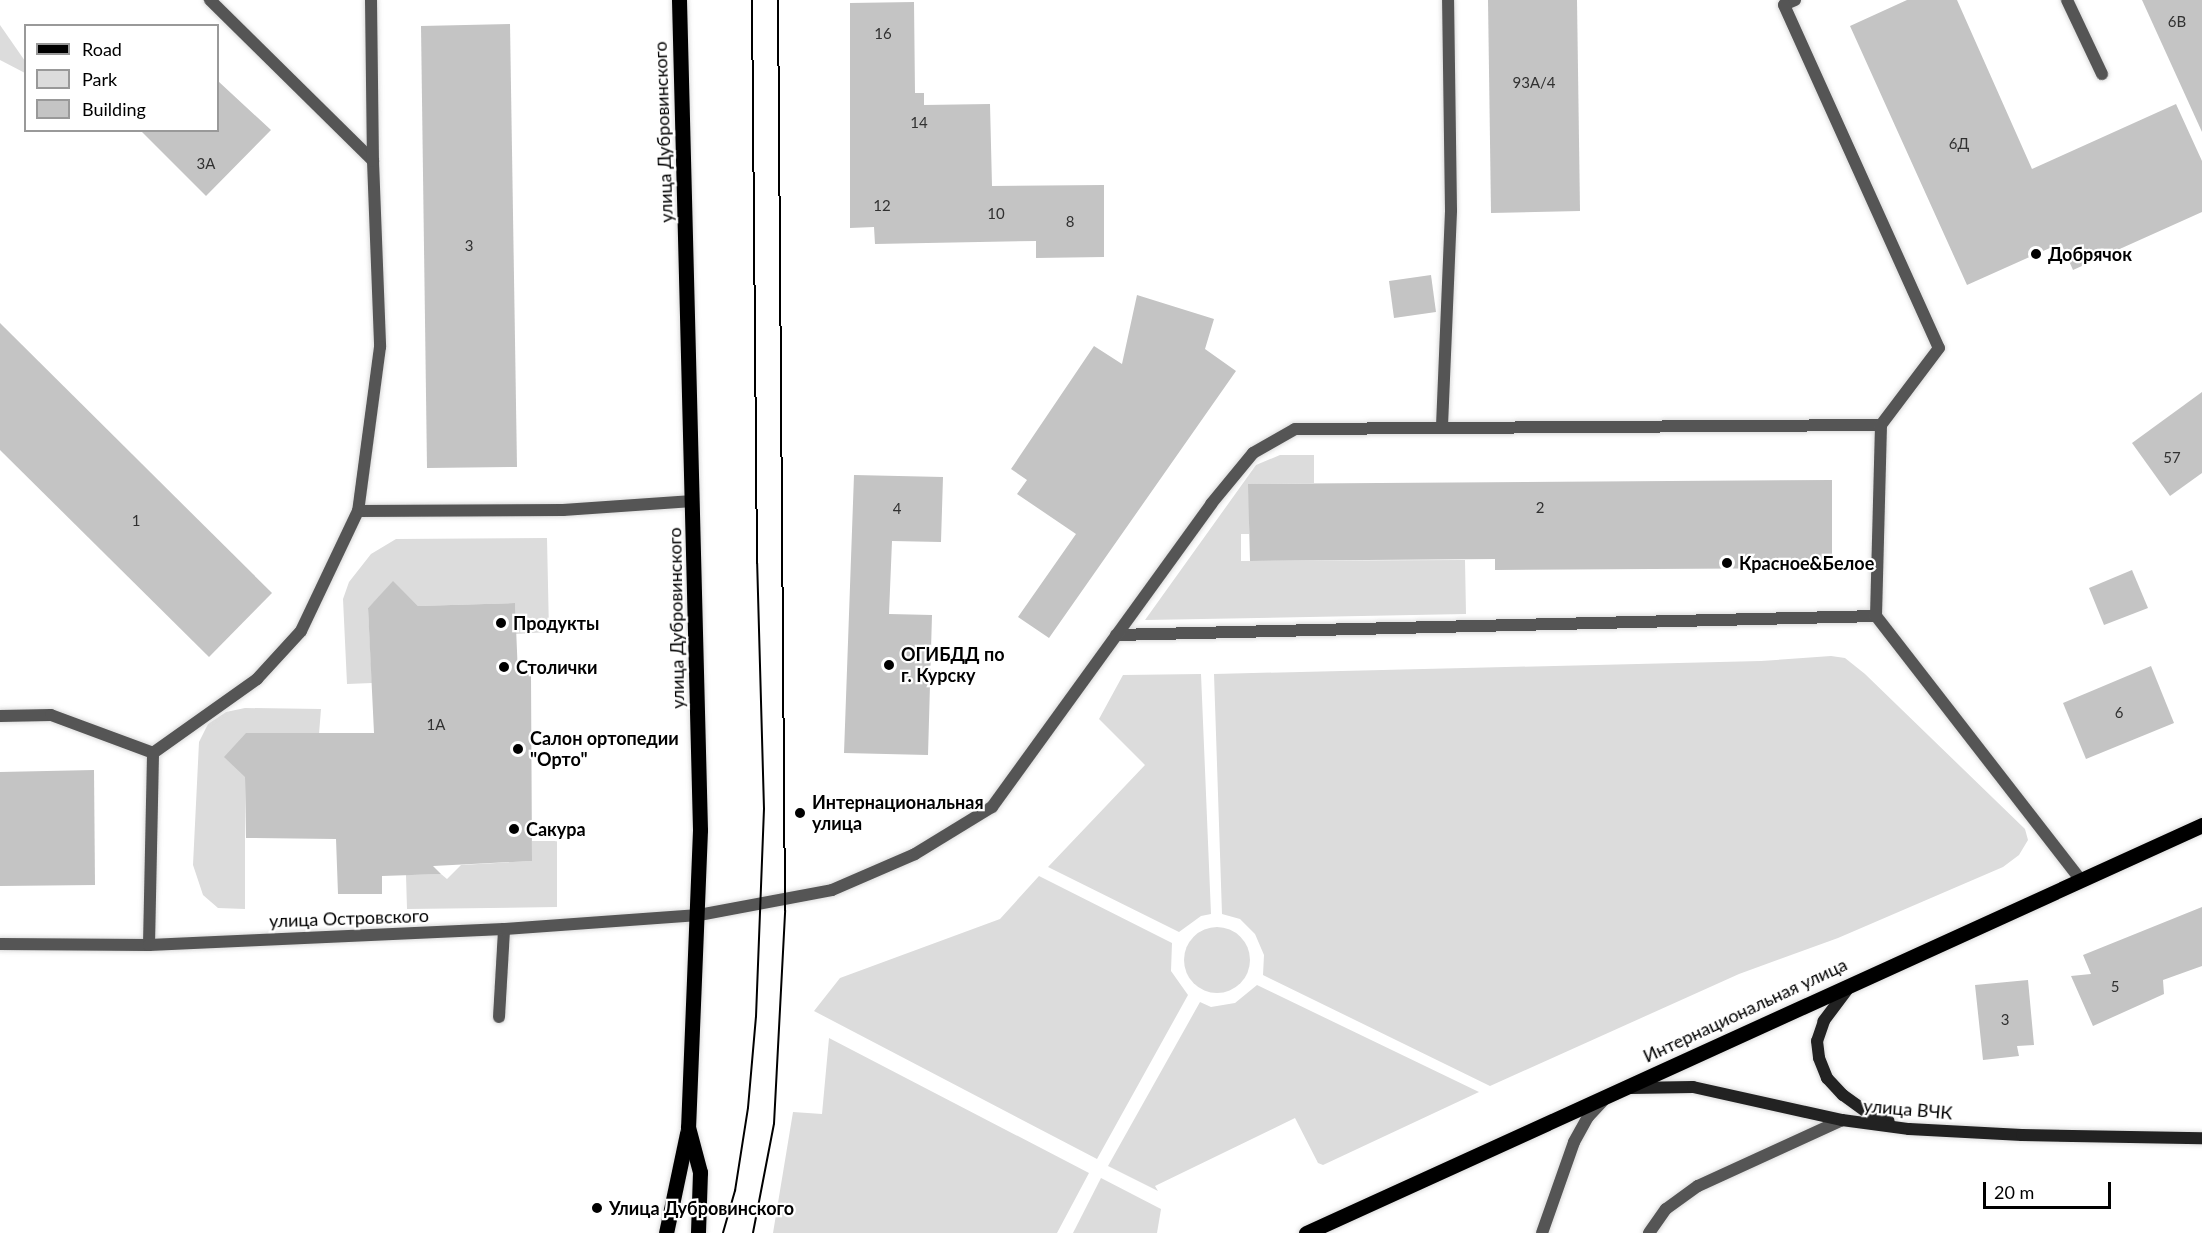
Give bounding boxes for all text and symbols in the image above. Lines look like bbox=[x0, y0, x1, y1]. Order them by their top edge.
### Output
house number: 6В bbox=[2168, 13, 2186, 31]
legend bbox=[24, 24, 219, 132]
house number: 16 bbox=[874, 25, 892, 43]
text: Road bbox=[82, 38, 122, 60]
street label: улица Дубровинского bbox=[649, 41, 677, 223]
text: Park bbox=[82, 68, 117, 90]
house number: 93А/4 bbox=[1512, 74, 1556, 92]
text: Building bbox=[82, 98, 146, 120]
house number: 14 bbox=[910, 114, 928, 132]
house number: 6Д bbox=[1949, 135, 1969, 153]
house number: 3А bbox=[197, 155, 215, 173]
house number: 12 bbox=[873, 197, 891, 215]
house number: 10 bbox=[987, 205, 1005, 223]
house number: 8 bbox=[1066, 213, 1074, 231]
house number: 3 bbox=[465, 237, 473, 255]
place label: Добрячок bbox=[2048, 243, 2132, 265]
marker: Добрячок bbox=[2029, 247, 2043, 261]
house number: 57 bbox=[2163, 449, 2181, 467]
house number: 2 bbox=[1536, 499, 1544, 517]
house number: 4 bbox=[893, 500, 901, 518]
house number: 1 bbox=[132, 512, 140, 530]
street label: улица Дубровинского bbox=[664, 527, 688, 709]
place label: Красное&Белое bbox=[1739, 552, 1874, 574]
marker: Красное&Белое bbox=[1720, 556, 1734, 570]
place label: Продукты bbox=[513, 612, 599, 634]
marker: Продукты bbox=[494, 616, 508, 630]
place label: ОГИБДД по г. Курску bbox=[901, 644, 1005, 686]
place label: Столички bbox=[516, 656, 598, 678]
marker: ОГИБДД по г. Курску bbox=[882, 658, 896, 672]
marker: Столички bbox=[497, 660, 511, 674]
house number: 6 bbox=[2115, 704, 2123, 722]
house number: 1А bbox=[427, 716, 445, 734]
place label: Салон ортопедии "Орто" bbox=[530, 728, 679, 771]
marker: Салон ортопедии "Орто" bbox=[511, 742, 525, 756]
place label: Интернациональная улица bbox=[812, 792, 984, 834]
marker: Интернациональная улица bbox=[793, 806, 807, 820]
place label: Сакура bbox=[526, 818, 586, 840]
marker: Сакура bbox=[507, 822, 521, 836]
street label: улица Островского bbox=[269, 904, 429, 932]
street label: Интернациональная улица bbox=[1640, 953, 1850, 1067]
house number: 5 bbox=[2111, 978, 2119, 996]
house number: 3 bbox=[2001, 1011, 2009, 1029]
street label: улица ВЧК bbox=[1863, 1094, 1953, 1124]
scale bar bbox=[1986, 1170, 2114, 1208]
text: 20 m bbox=[1994, 1181, 2034, 1203]
place label: Улица Дубровинского bbox=[609, 1197, 794, 1219]
marker: Улица Дубровинского bbox=[590, 1201, 604, 1215]

